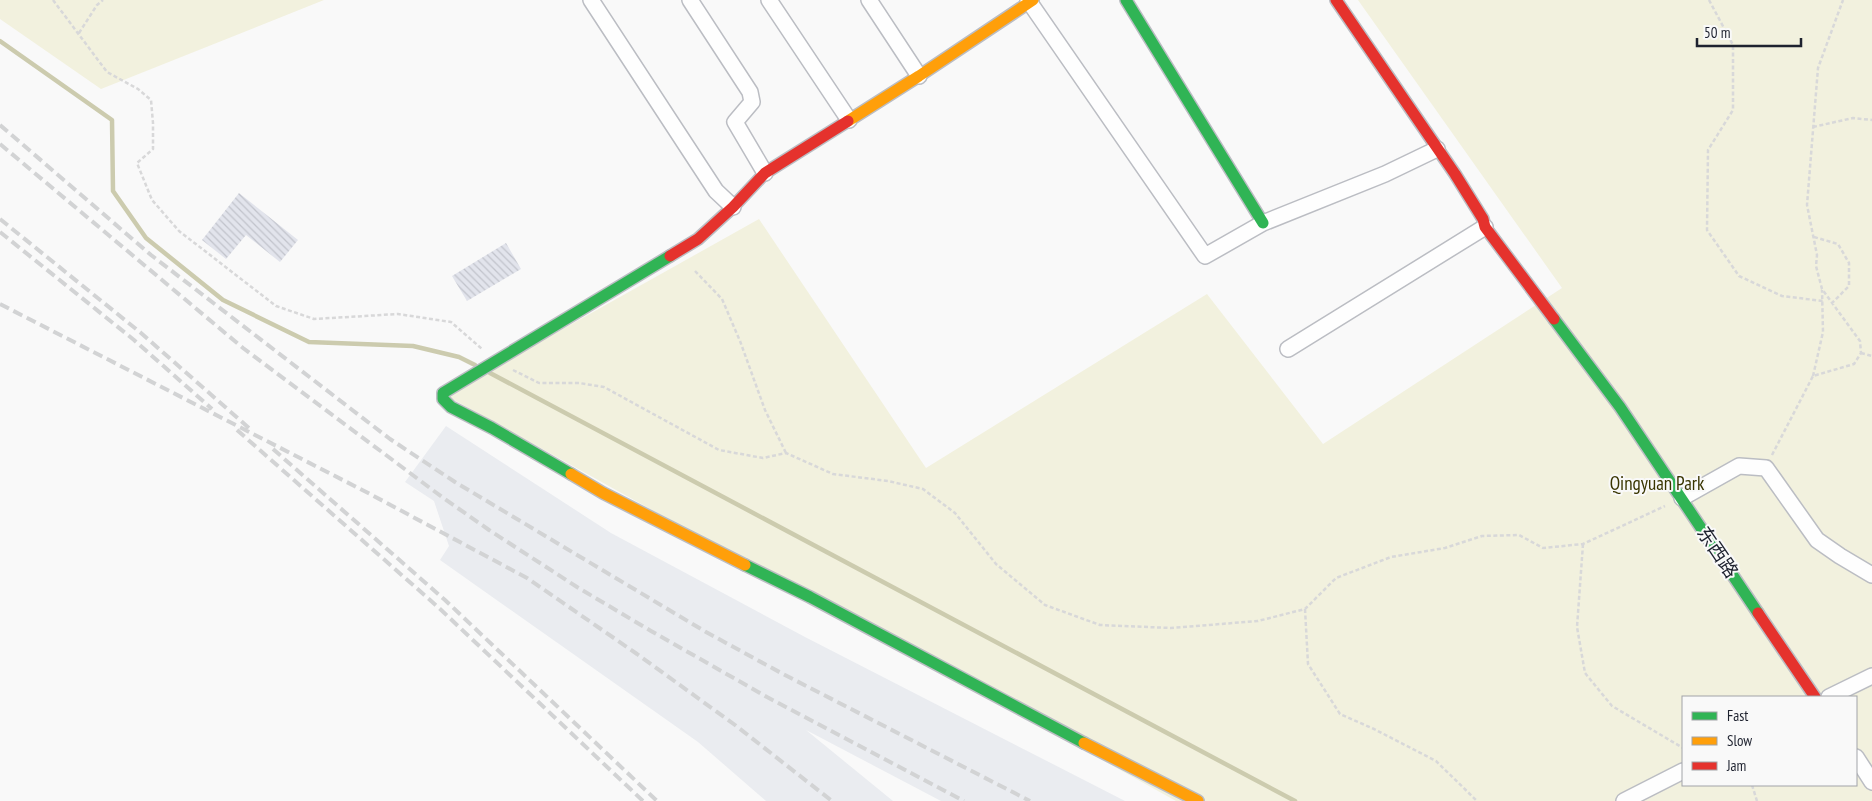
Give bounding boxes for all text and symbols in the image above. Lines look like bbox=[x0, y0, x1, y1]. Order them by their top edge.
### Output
scale bar bbox=[1697, 15, 1801, 47]
text: 50 m bbox=[1704, 23, 1730, 42]
park label: Qingyuan Park bbox=[1610, 471, 1705, 495]
street label: 东西路 bbox=[1692, 522, 1744, 582]
legend bbox=[1682, 696, 1857, 786]
text: Fast bbox=[1727, 706, 1748, 725]
text: Slow bbox=[1727, 731, 1752, 750]
text: Jam bbox=[1726, 756, 1746, 775]

